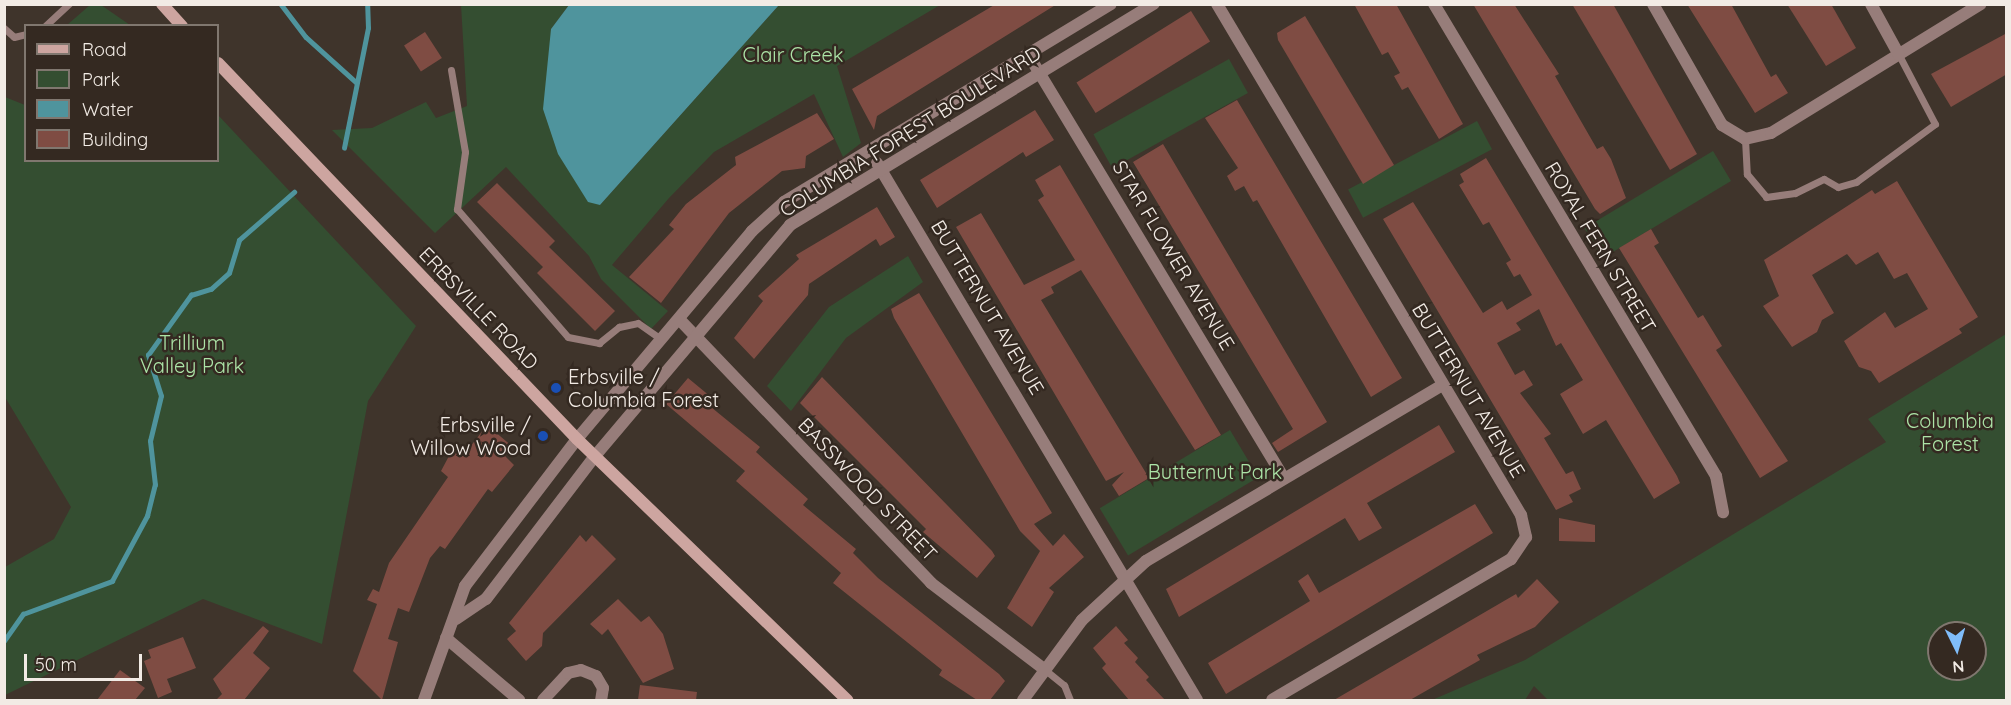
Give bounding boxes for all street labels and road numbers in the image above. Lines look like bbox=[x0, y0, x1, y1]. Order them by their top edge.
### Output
street label: COLUMBIA FOREST BOULEVARD bbox=[775, 40, 1045, 222]
street label: STAR FLOWER AVENUE bbox=[1108, 156, 1240, 354]
street label: ROYAL FERN STREET bbox=[1541, 157, 1661, 337]
street label: BUTTERNUT AVENUE bbox=[926, 215, 1050, 399]
street label: ERBSVILLE ROAD bbox=[414, 242, 544, 374]
street label: BUTTERNUT AVENUE bbox=[1407, 298, 1531, 482]
street label: BASSWOOD STREET bbox=[793, 412, 943, 566]

